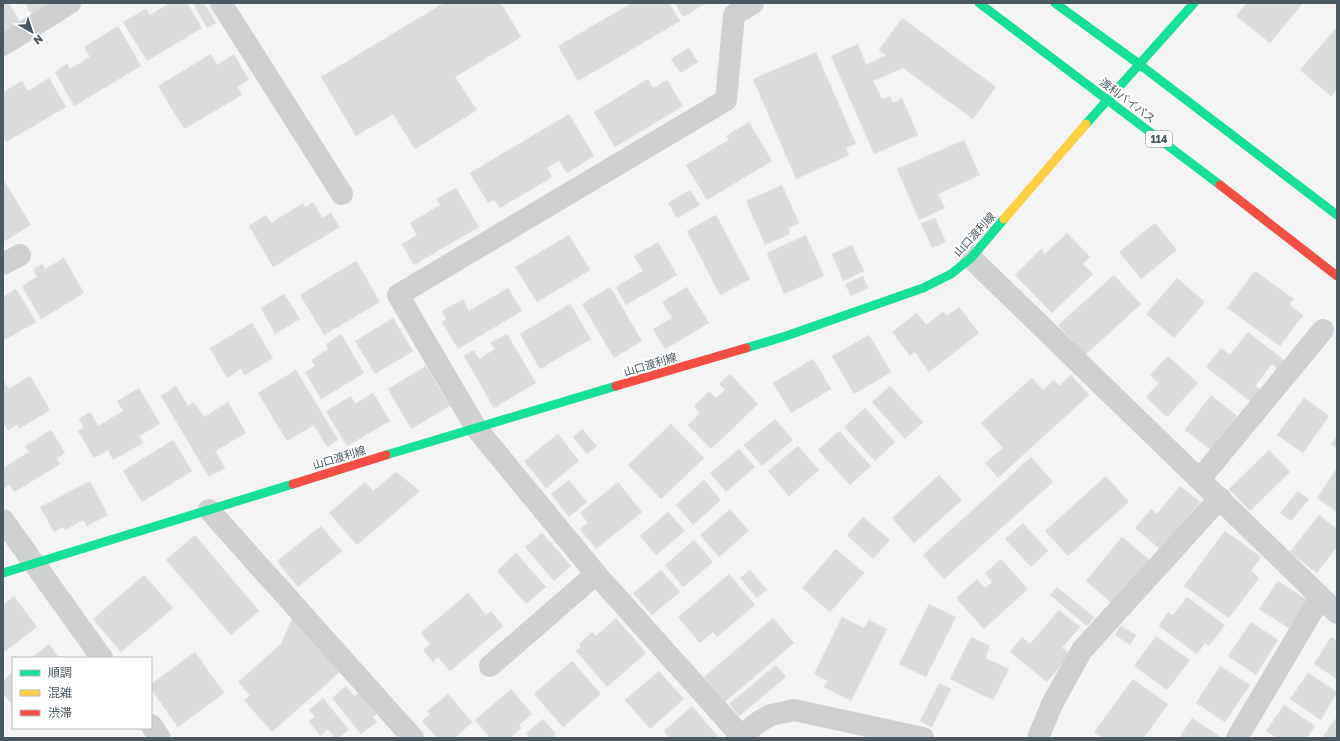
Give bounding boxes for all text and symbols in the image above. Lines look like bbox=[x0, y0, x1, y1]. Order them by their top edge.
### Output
north arrow bbox=[12, 12, 52, 52]
text: N bbox=[31, 32, 46, 48]
street label: 渡利バイパス bbox=[1098, 75, 1158, 125]
road number: 114 bbox=[1146, 131, 1172, 147]
street label: 山口渡利線 bbox=[950, 209, 998, 259]
street label: 山口渡利線 bbox=[622, 350, 678, 378]
street label: 山口渡利線 bbox=[311, 443, 367, 471]
legend bbox=[12, 657, 152, 729]
text: 順調 bbox=[48, 665, 72, 680]
text: 混雑 bbox=[48, 685, 72, 700]
text: 渋滞 bbox=[48, 705, 72, 720]

